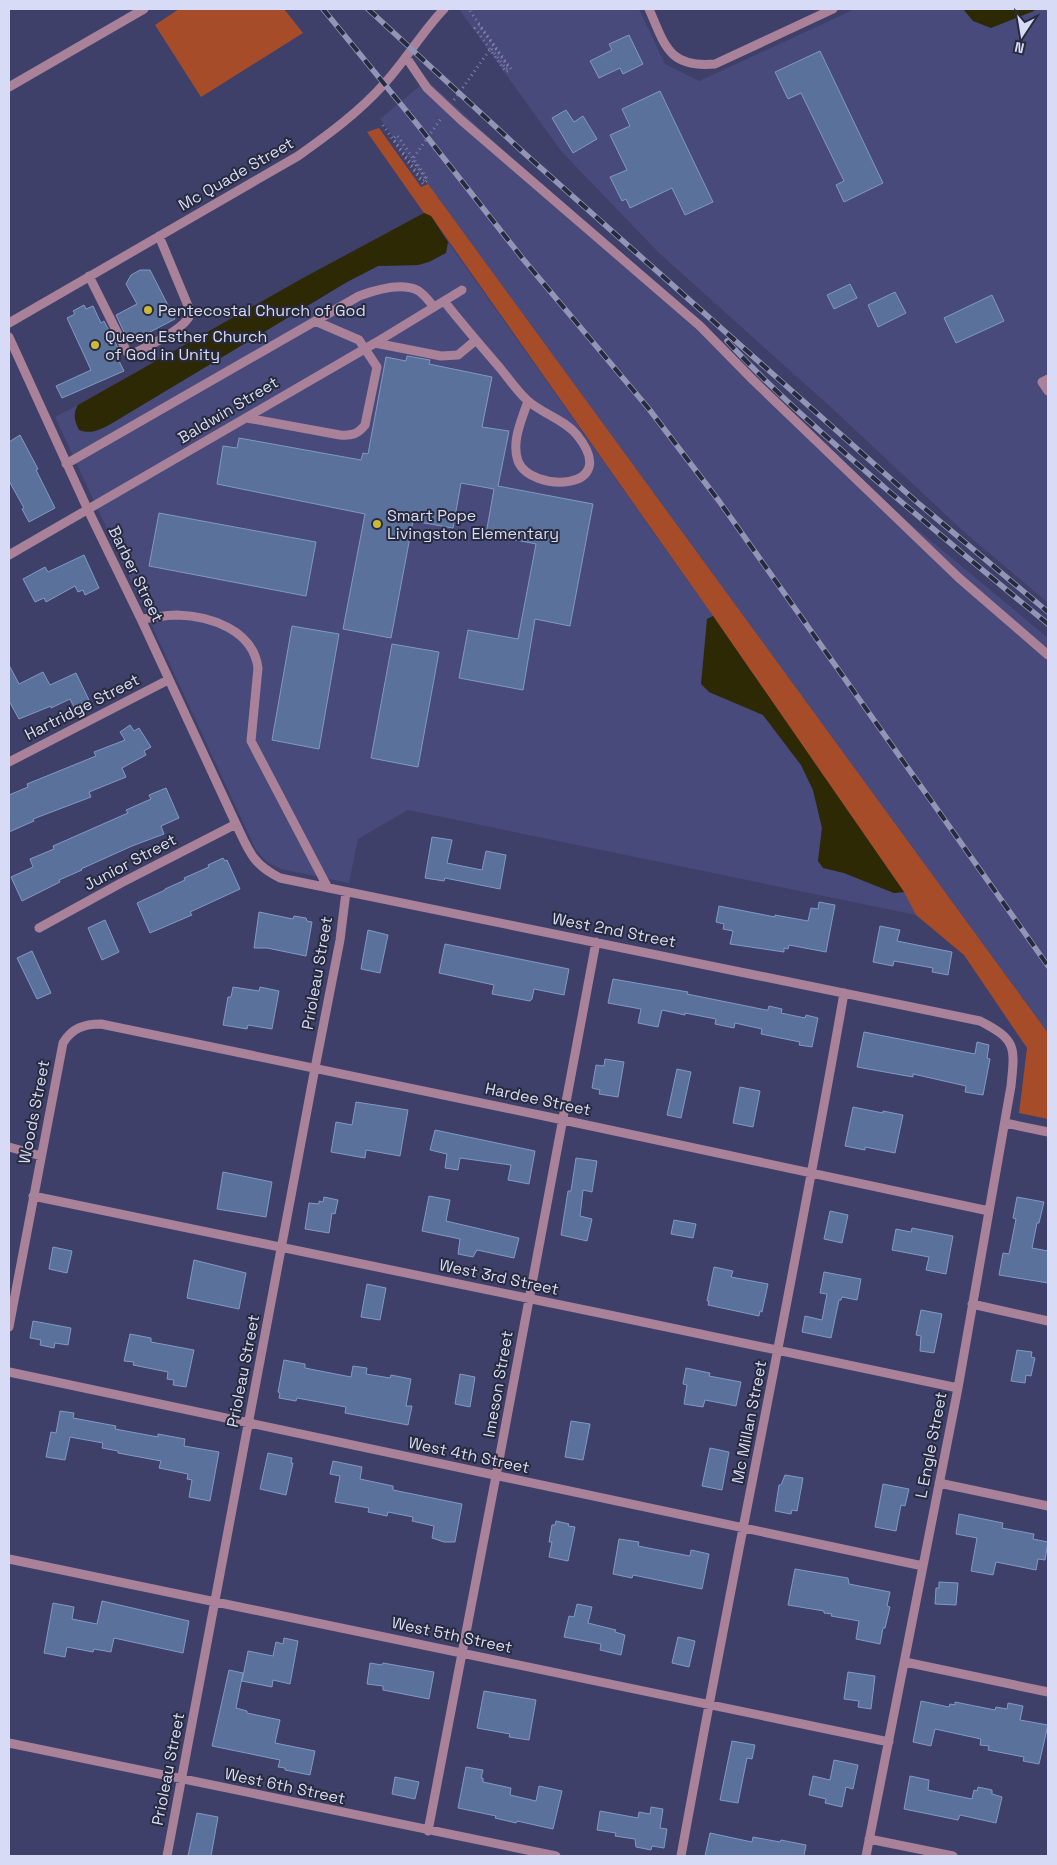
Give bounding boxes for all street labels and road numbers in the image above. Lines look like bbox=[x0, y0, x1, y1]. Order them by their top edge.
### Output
street label: Mc Quade Street bbox=[175, 132, 297, 216]
street label: Baldwin Street bbox=[174, 372, 282, 448]
street label: Barber Street bbox=[104, 522, 168, 626]
street label: Hartridge Street bbox=[21, 669, 143, 745]
street label: Junior Street bbox=[80, 829, 180, 895]
street label: West 2nd Street bbox=[550, 908, 678, 952]
street label: Prioleau Street bbox=[297, 915, 337, 1031]
street label: Woods Street bbox=[14, 1058, 54, 1166]
street label: Hardee Street bbox=[483, 1078, 593, 1120]
street label: West 3rd Street bbox=[437, 1254, 561, 1300]
street label: Prioleau Street bbox=[222, 1313, 264, 1429]
street label: Imeson Street bbox=[478, 1329, 518, 1439]
street label: Mc Millan Street bbox=[727, 1359, 771, 1485]
street label: L Engle Street bbox=[910, 1390, 952, 1500]
street label: West 4th Street bbox=[407, 1432, 531, 1478]
street label: West 5th Street bbox=[390, 1612, 514, 1658]
street label: Prioleau Street bbox=[147, 1711, 189, 1827]
street label: West 6th Street bbox=[223, 1763, 347, 1809]

